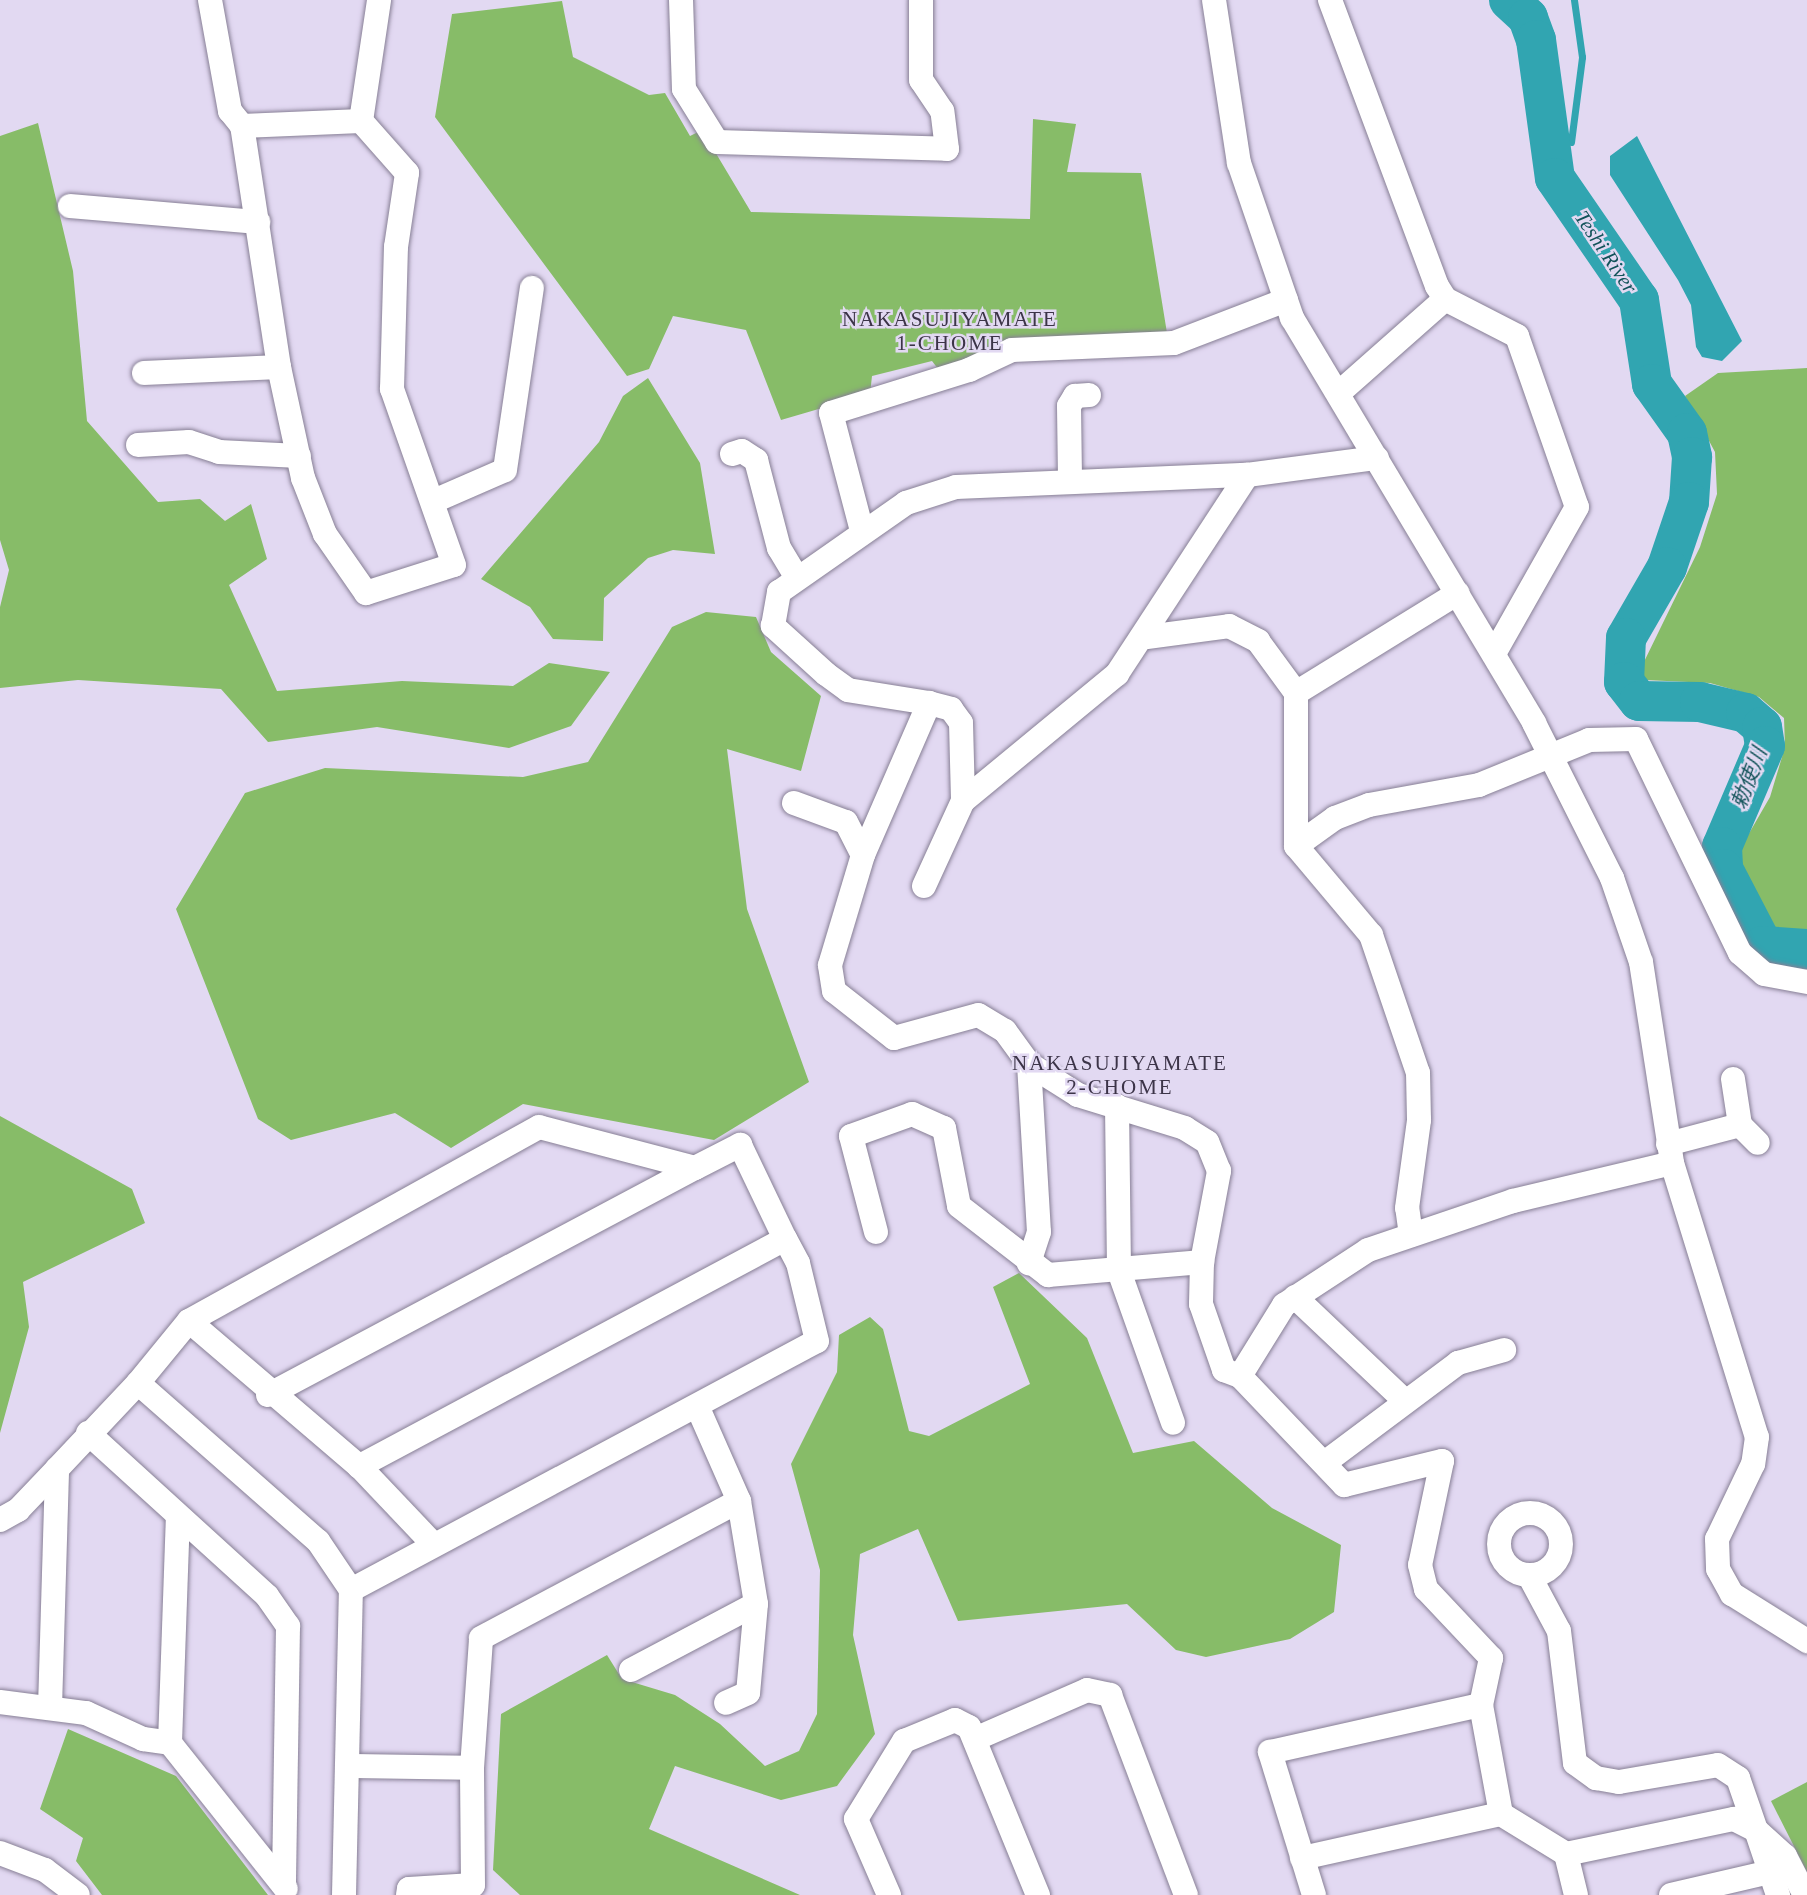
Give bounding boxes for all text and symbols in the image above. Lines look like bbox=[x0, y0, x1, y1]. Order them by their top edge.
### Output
water label: Teshi River bbox=[1569, 206, 1643, 298]
district label: NAKASUJIYAMATE 1-CHOME bbox=[844, 306, 1056, 356]
water label: 勅使川 bbox=[1726, 744, 1772, 812]
district label: NAKASUJIYAMATE 2-CHOME bbox=[1014, 1050, 1226, 1100]

